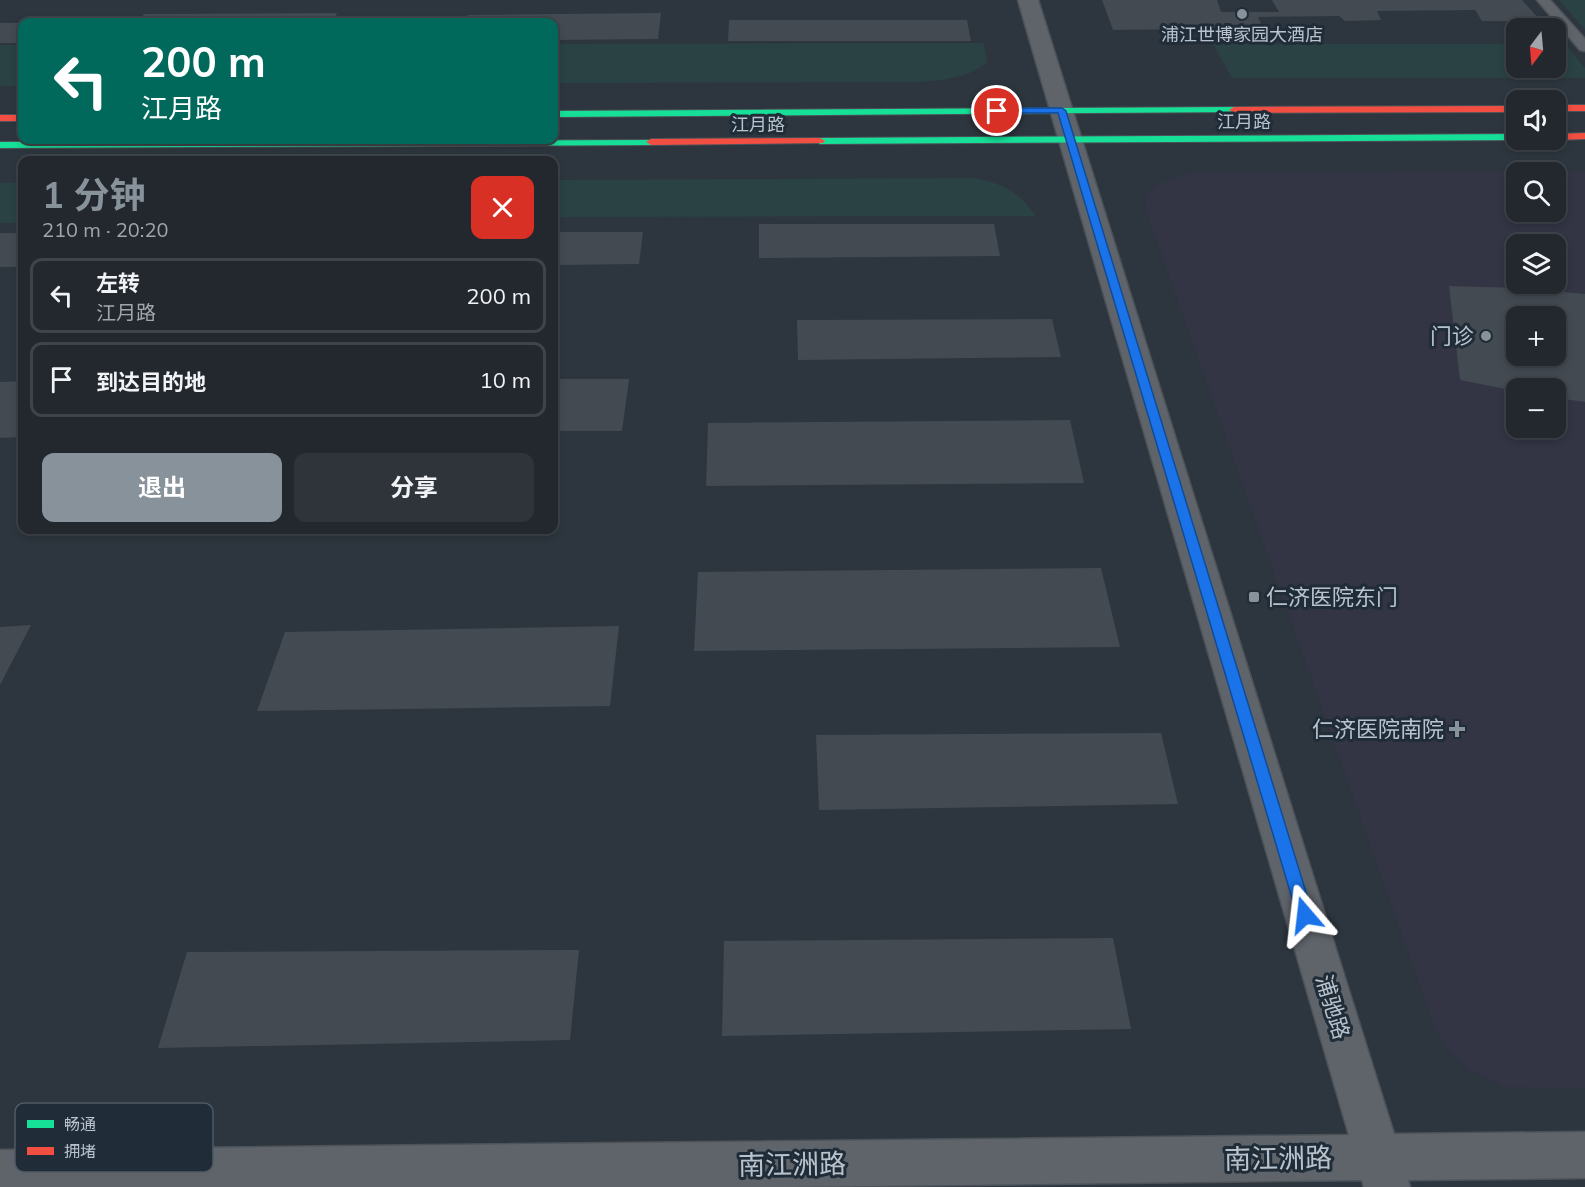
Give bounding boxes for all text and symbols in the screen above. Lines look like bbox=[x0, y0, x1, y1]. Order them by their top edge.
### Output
marker: 浦江世博家园大酒店 bbox=[1235, 7, 1249, 21]
north arrow bbox=[1506, 18, 1566, 78]
map controls bbox=[1506, 18, 1566, 438]
place label: 浦江世博家园大酒店 bbox=[1161, 23, 1323, 46]
text: 200 m bbox=[141, 35, 266, 88]
icon: left bbox=[42, 42, 120, 120]
pin bbox=[971, 85, 1022, 136]
button: sound bbox=[1506, 90, 1566, 150]
text: 江月路 bbox=[141, 91, 222, 125]
icon: arrive bbox=[980, 94, 1013, 127]
street label: 江月路 bbox=[1217, 110, 1271, 133]
street label: 江月路 bbox=[731, 113, 785, 136]
button: search bbox=[1506, 162, 1566, 222]
text: 1 分钟 bbox=[42, 172, 145, 217]
button: close bbox=[471, 176, 534, 239]
text: 210 m · 20:20 bbox=[42, 217, 168, 242]
button: layers bbox=[1506, 234, 1566, 294]
text: 左转 bbox=[96, 269, 140, 297]
icon: left bbox=[45, 279, 78, 312]
text: 200 m bbox=[466, 282, 531, 310]
text: 江月路 bbox=[96, 300, 156, 325]
button: + bbox=[1506, 306, 1566, 366]
place label: 门诊 bbox=[1430, 322, 1474, 350]
marker: 门诊 bbox=[1479, 329, 1493, 343]
icon: arrive bbox=[45, 363, 78, 396]
text: 10 m bbox=[480, 366, 531, 394]
text: 到达目的地 bbox=[96, 368, 206, 396]
button: − bbox=[1506, 378, 1566, 438]
button: 退出 bbox=[42, 453, 282, 522]
button: 分享 bbox=[294, 453, 534, 522]
place label: 仁济医院东门 bbox=[1266, 583, 1398, 611]
marker: 仁济医院东门 bbox=[1247, 590, 1261, 604]
place label: 仁济医院南院 bbox=[1312, 715, 1444, 743]
marker: 仁济医院南院 bbox=[1448, 720, 1466, 738]
position arrow bbox=[1273, 883, 1337, 947]
street label: 浦驰路 bbox=[1310, 971, 1356, 1043]
legend bbox=[15, 1103, 213, 1172]
text: 畅通 bbox=[64, 1114, 96, 1134]
street label: 南江洲路 bbox=[1224, 1140, 1332, 1176]
text: 拥堵 bbox=[64, 1141, 96, 1161]
street label: 南江洲路 bbox=[738, 1146, 846, 1182]

